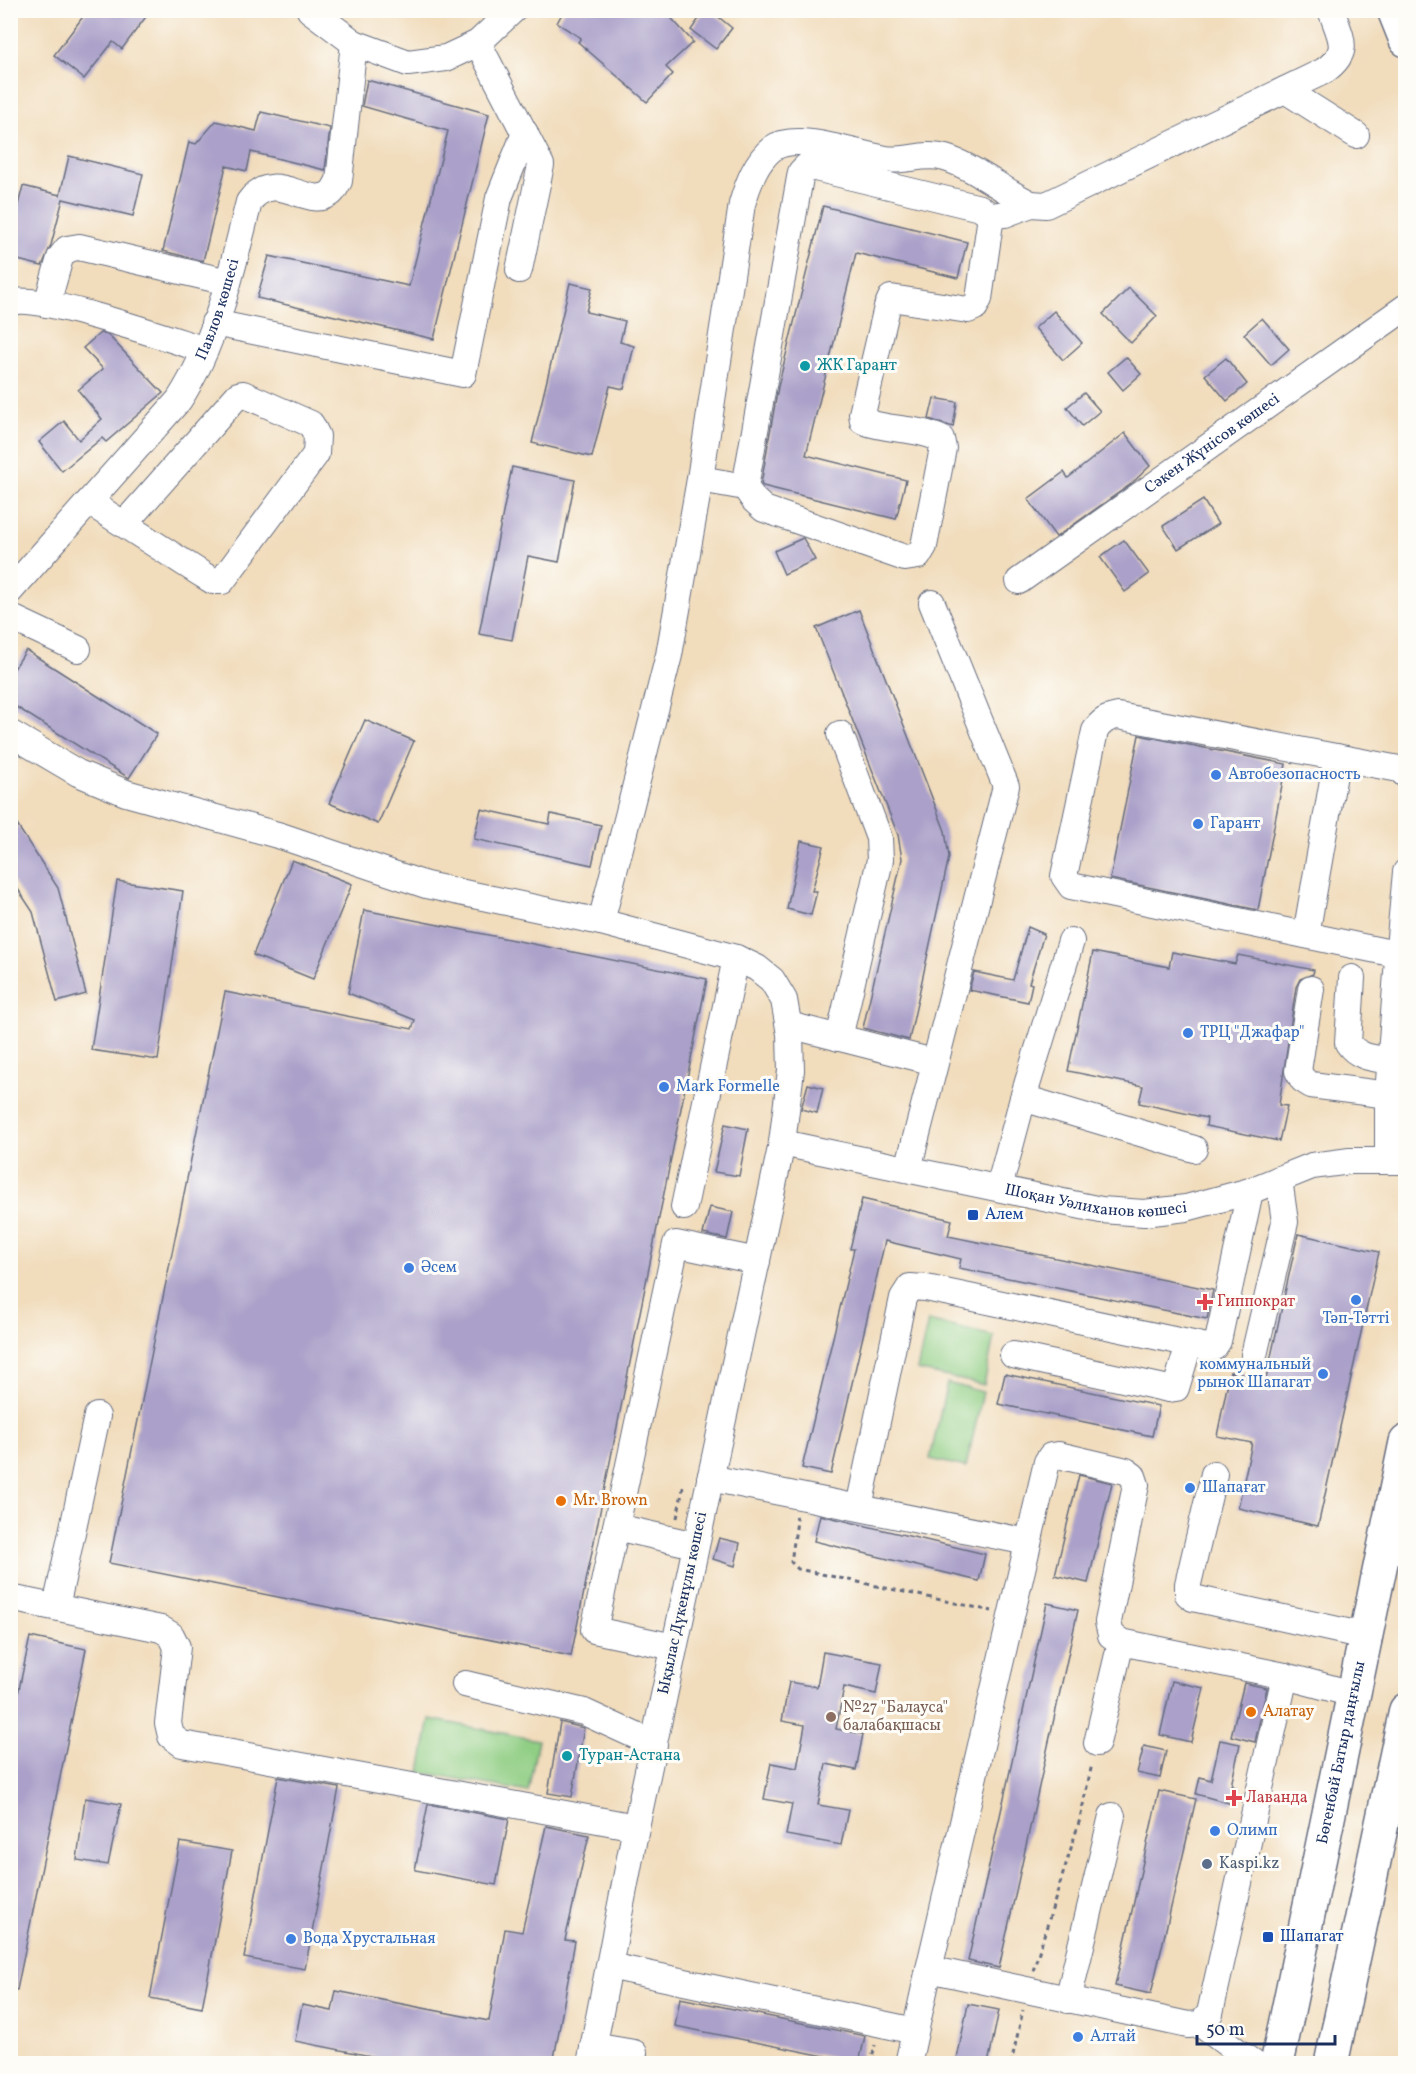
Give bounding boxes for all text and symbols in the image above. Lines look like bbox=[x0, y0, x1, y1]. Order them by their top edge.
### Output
street label: Павлов көшесі bbox=[191, 256, 245, 364]
place label: ЖК Гарант bbox=[817, 355, 897, 377]
marker: ЖК Гарант bbox=[798, 359, 812, 373]
street label: Сәкен Жүнісов көшесі bbox=[1140, 388, 1285, 500]
place label: Автобезопасность bbox=[1228, 764, 1361, 786]
marker: Автобезопасность bbox=[1209, 768, 1223, 782]
place label: Гарант bbox=[1210, 813, 1260, 835]
marker: Гарант bbox=[1191, 817, 1205, 831]
place label: ТРЦ "Джафар" bbox=[1200, 1022, 1304, 1044]
marker: ТРЦ "Джафар" bbox=[1181, 1026, 1195, 1040]
place label: Mark Formelle bbox=[676, 1076, 780, 1098]
marker: Mark Formelle bbox=[657, 1080, 671, 1094]
street label: Шоқан Уәлиханов көшесі bbox=[1003, 1179, 1188, 1224]
place label: Алем bbox=[985, 1204, 1024, 1226]
marker: Алем bbox=[966, 1208, 980, 1222]
place label: Әсем bbox=[421, 1257, 457, 1279]
marker: Әсем bbox=[402, 1261, 416, 1275]
place label: Гиппократ bbox=[1217, 1291, 1295, 1313]
marker: Тәп-Тәтті bbox=[1349, 1293, 1363, 1307]
marker: Гиппократ bbox=[1198, 1295, 1212, 1309]
place label: Тәп-Тәтті bbox=[1322, 1308, 1390, 1330]
place label: коммунальный рынок Шапагат bbox=[1197, 1354, 1311, 1394]
marker: коммунальный рынок Шапагат bbox=[1316, 1367, 1330, 1381]
place label: Шапағат bbox=[1202, 1477, 1266, 1499]
marker: Шапағат bbox=[1183, 1481, 1197, 1495]
place label: Mr. Brown bbox=[573, 1490, 648, 1512]
marker: Mr. Brown bbox=[554, 1494, 568, 1508]
street label: Ықылас Дүкенұлы көшесі bbox=[653, 1509, 713, 1696]
street label: Бөгенбай Батыр даңғылы bbox=[1312, 1659, 1371, 1846]
place label: №27 "Балауса" балабақшасы bbox=[843, 1697, 948, 1737]
place label: Алатау bbox=[1263, 1701, 1314, 1723]
marker: Алатау bbox=[1244, 1705, 1258, 1719]
marker: №27 "Балауса" балабақшасы bbox=[824, 1710, 838, 1724]
place label: Туран-Астана bbox=[579, 1745, 681, 1767]
marker: Туран-Астана bbox=[560, 1749, 574, 1763]
place label: Лаванда bbox=[1246, 1787, 1308, 1809]
marker: Лаванда bbox=[1227, 1791, 1241, 1805]
place label: Олимп bbox=[1227, 1820, 1277, 1842]
marker: Олимп bbox=[1208, 1824, 1222, 1838]
place label: Kaspi.kz bbox=[1219, 1853, 1279, 1875]
marker: Kaspi.kz bbox=[1200, 1857, 1214, 1871]
place label: Шапагат bbox=[1280, 1926, 1344, 1948]
place label: Вода Хрустальная bbox=[303, 1928, 436, 1950]
marker: Шапагат bbox=[1261, 1930, 1275, 1944]
marker: Вода Хрустальная bbox=[284, 1932, 298, 1946]
scale bar bbox=[1197, 2008, 1335, 2046]
text: 50 m bbox=[1206, 2018, 1245, 2043]
place label: Алтай bbox=[1090, 2026, 1136, 2048]
marker: Алтай bbox=[1071, 2030, 1085, 2044]

